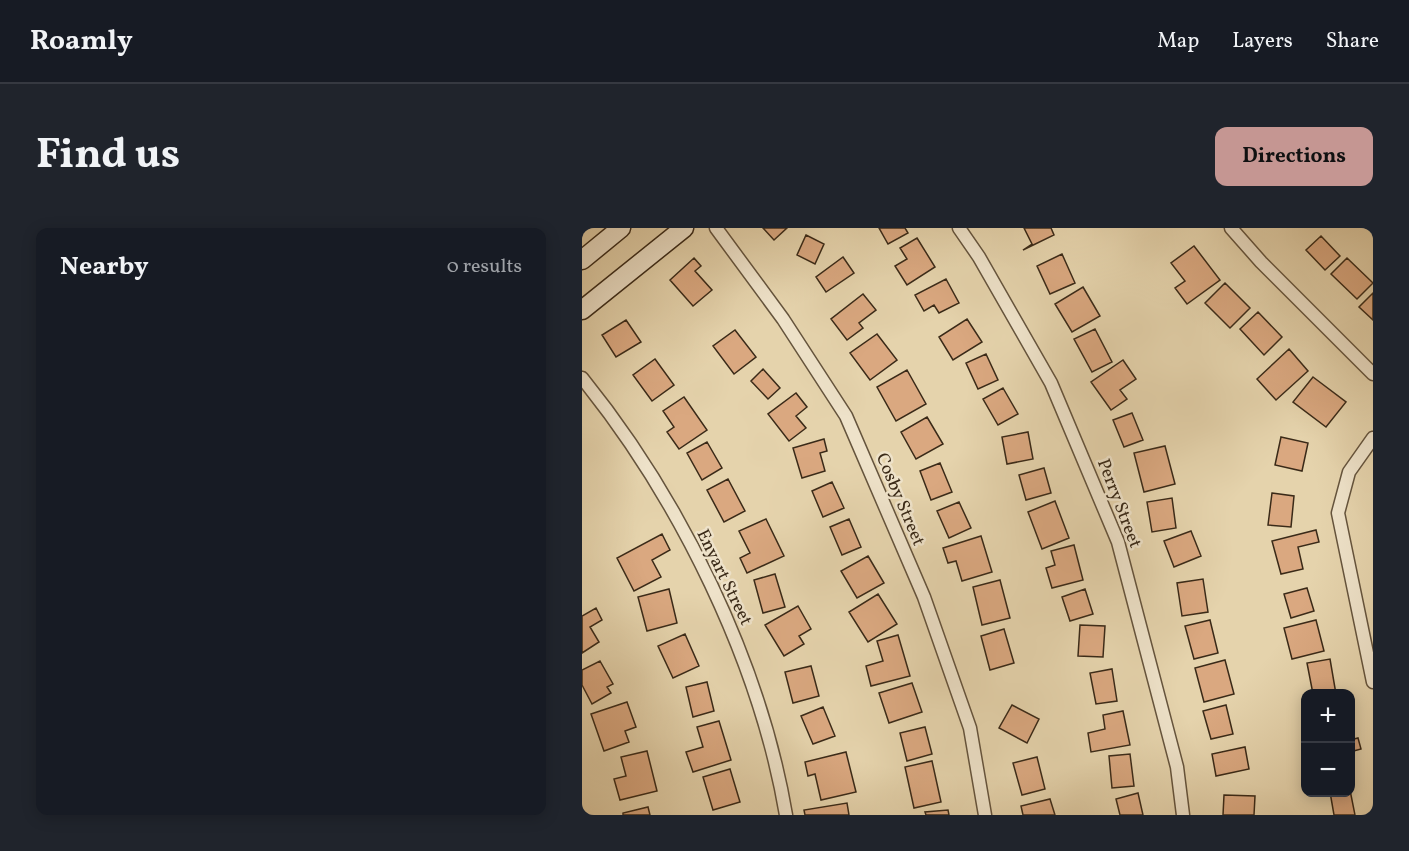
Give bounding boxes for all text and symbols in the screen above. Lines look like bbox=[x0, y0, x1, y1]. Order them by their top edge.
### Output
text: Roamly bbox=[30, 22, 133, 61]
text: Map bbox=[1157, 27, 1199, 56]
text: Layers bbox=[1232, 27, 1293, 56]
text: Share bbox=[1326, 27, 1379, 56]
text: Find us bbox=[36, 127, 180, 186]
button: Directions bbox=[1215, 127, 1373, 186]
text: Nearby bbox=[60, 249, 149, 285]
text: 0 results bbox=[447, 253, 522, 281]
street label: Cosby Street bbox=[869, 449, 930, 550]
street label: Perry Street bbox=[1090, 455, 1147, 552]
street label: Enyart Street bbox=[690, 525, 758, 630]
map controls bbox=[1301, 689, 1355, 797]
button: + bbox=[1301, 689, 1355, 743]
button: − bbox=[1301, 743, 1355, 797]

